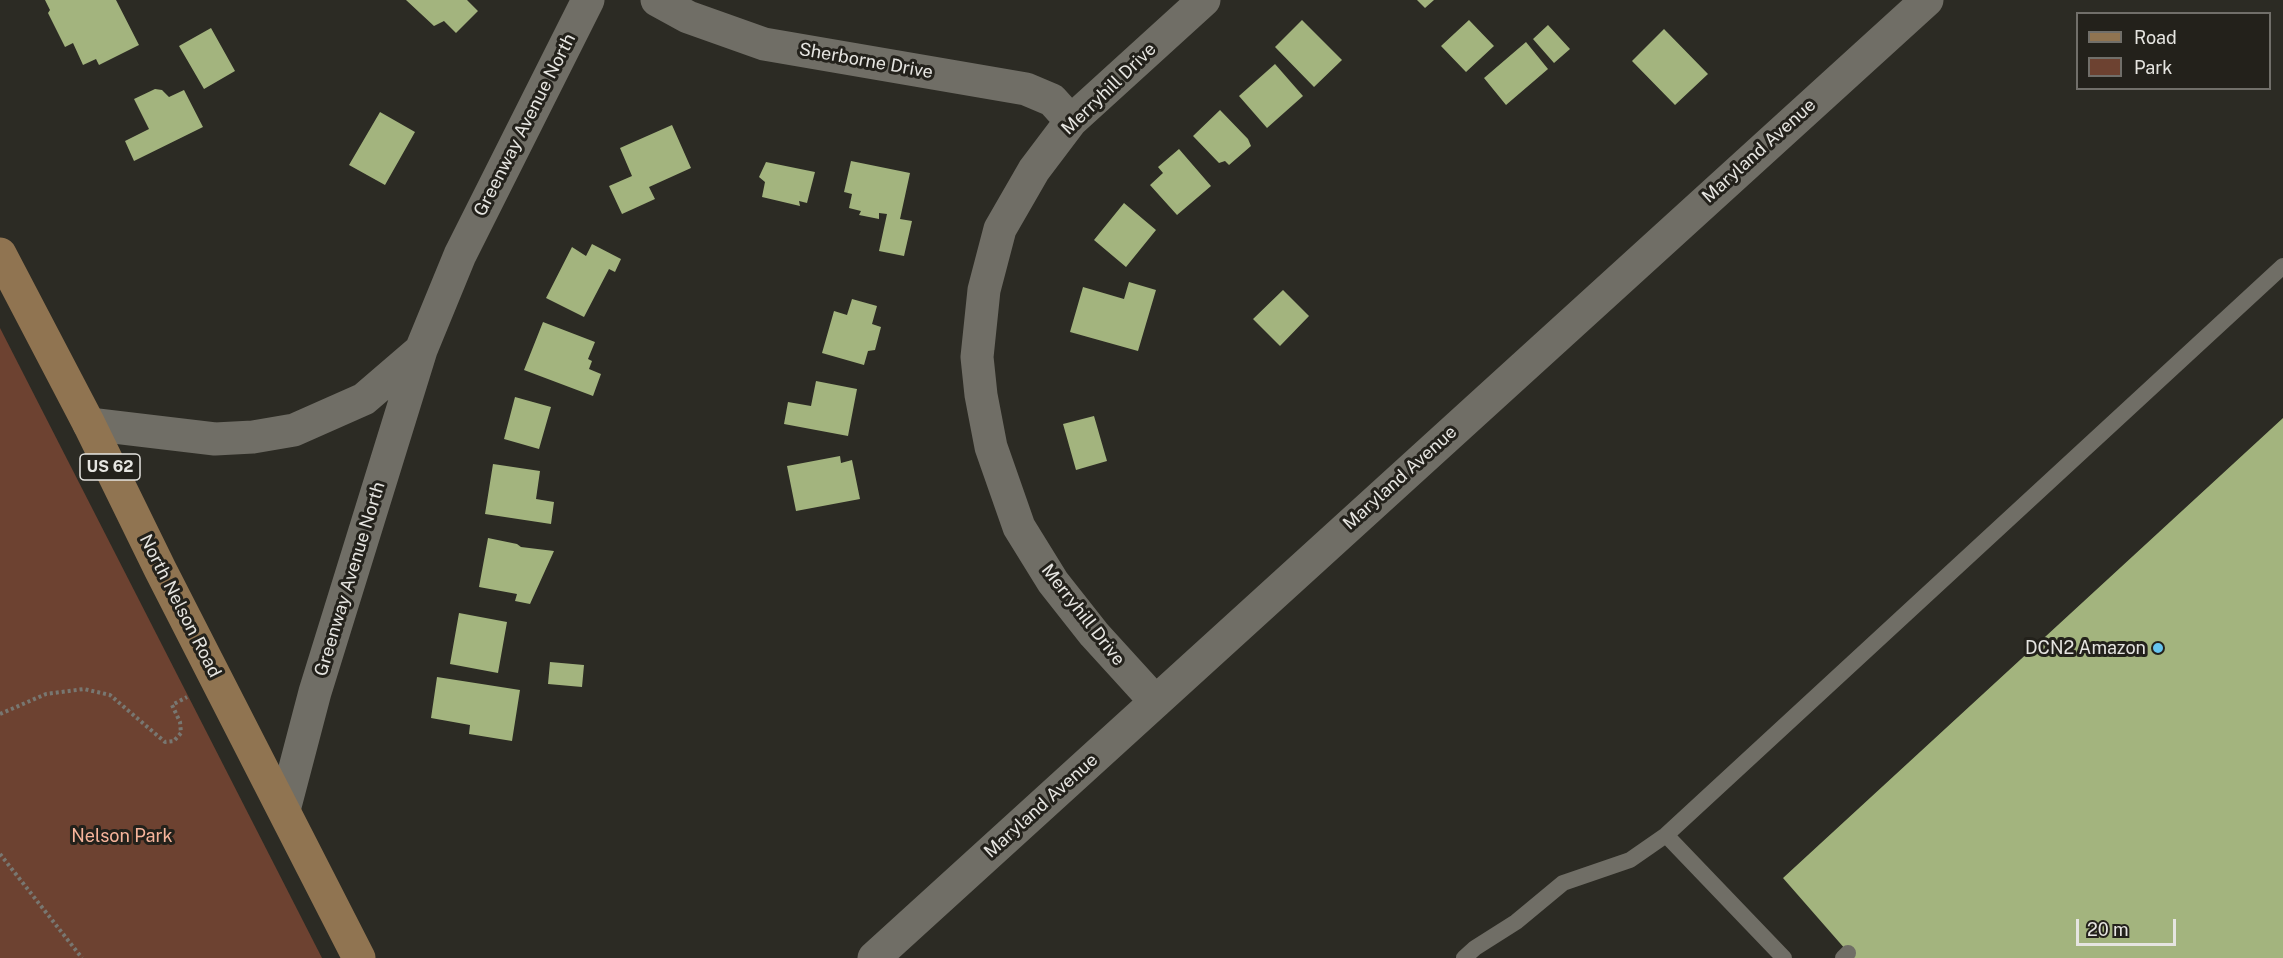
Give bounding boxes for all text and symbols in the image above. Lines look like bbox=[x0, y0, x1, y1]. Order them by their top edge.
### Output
legend bbox=[2076, 12, 2271, 90]
text: Road bbox=[2134, 27, 2177, 48]
street label: Greenway Avenue North bbox=[470, 30, 580, 220]
street label: Sherborne Drive bbox=[797, 39, 935, 83]
street label: Merryhill Drive bbox=[1057, 39, 1161, 139]
text: Park bbox=[2134, 57, 2172, 78]
street label: Maryland Avenue bbox=[1698, 94, 1820, 208]
street label: Maryland Avenue bbox=[1339, 421, 1461, 535]
road number: US 62 bbox=[80, 454, 140, 480]
street label: Greenway Avenue North bbox=[310, 479, 390, 679]
street label: North Nelson Road bbox=[135, 531, 225, 681]
street label: Merryhill Drive bbox=[1037, 560, 1129, 670]
place label: DCN2 Amazon bbox=[2025, 637, 2146, 659]
marker: DCN2 Amazon bbox=[2151, 641, 2165, 655]
street label: Maryland Avenue bbox=[980, 749, 1102, 863]
park label: Nelson Park bbox=[71, 825, 173, 847]
scale bar bbox=[2079, 907, 2180, 945]
text: 20 m bbox=[2087, 919, 2129, 940]

